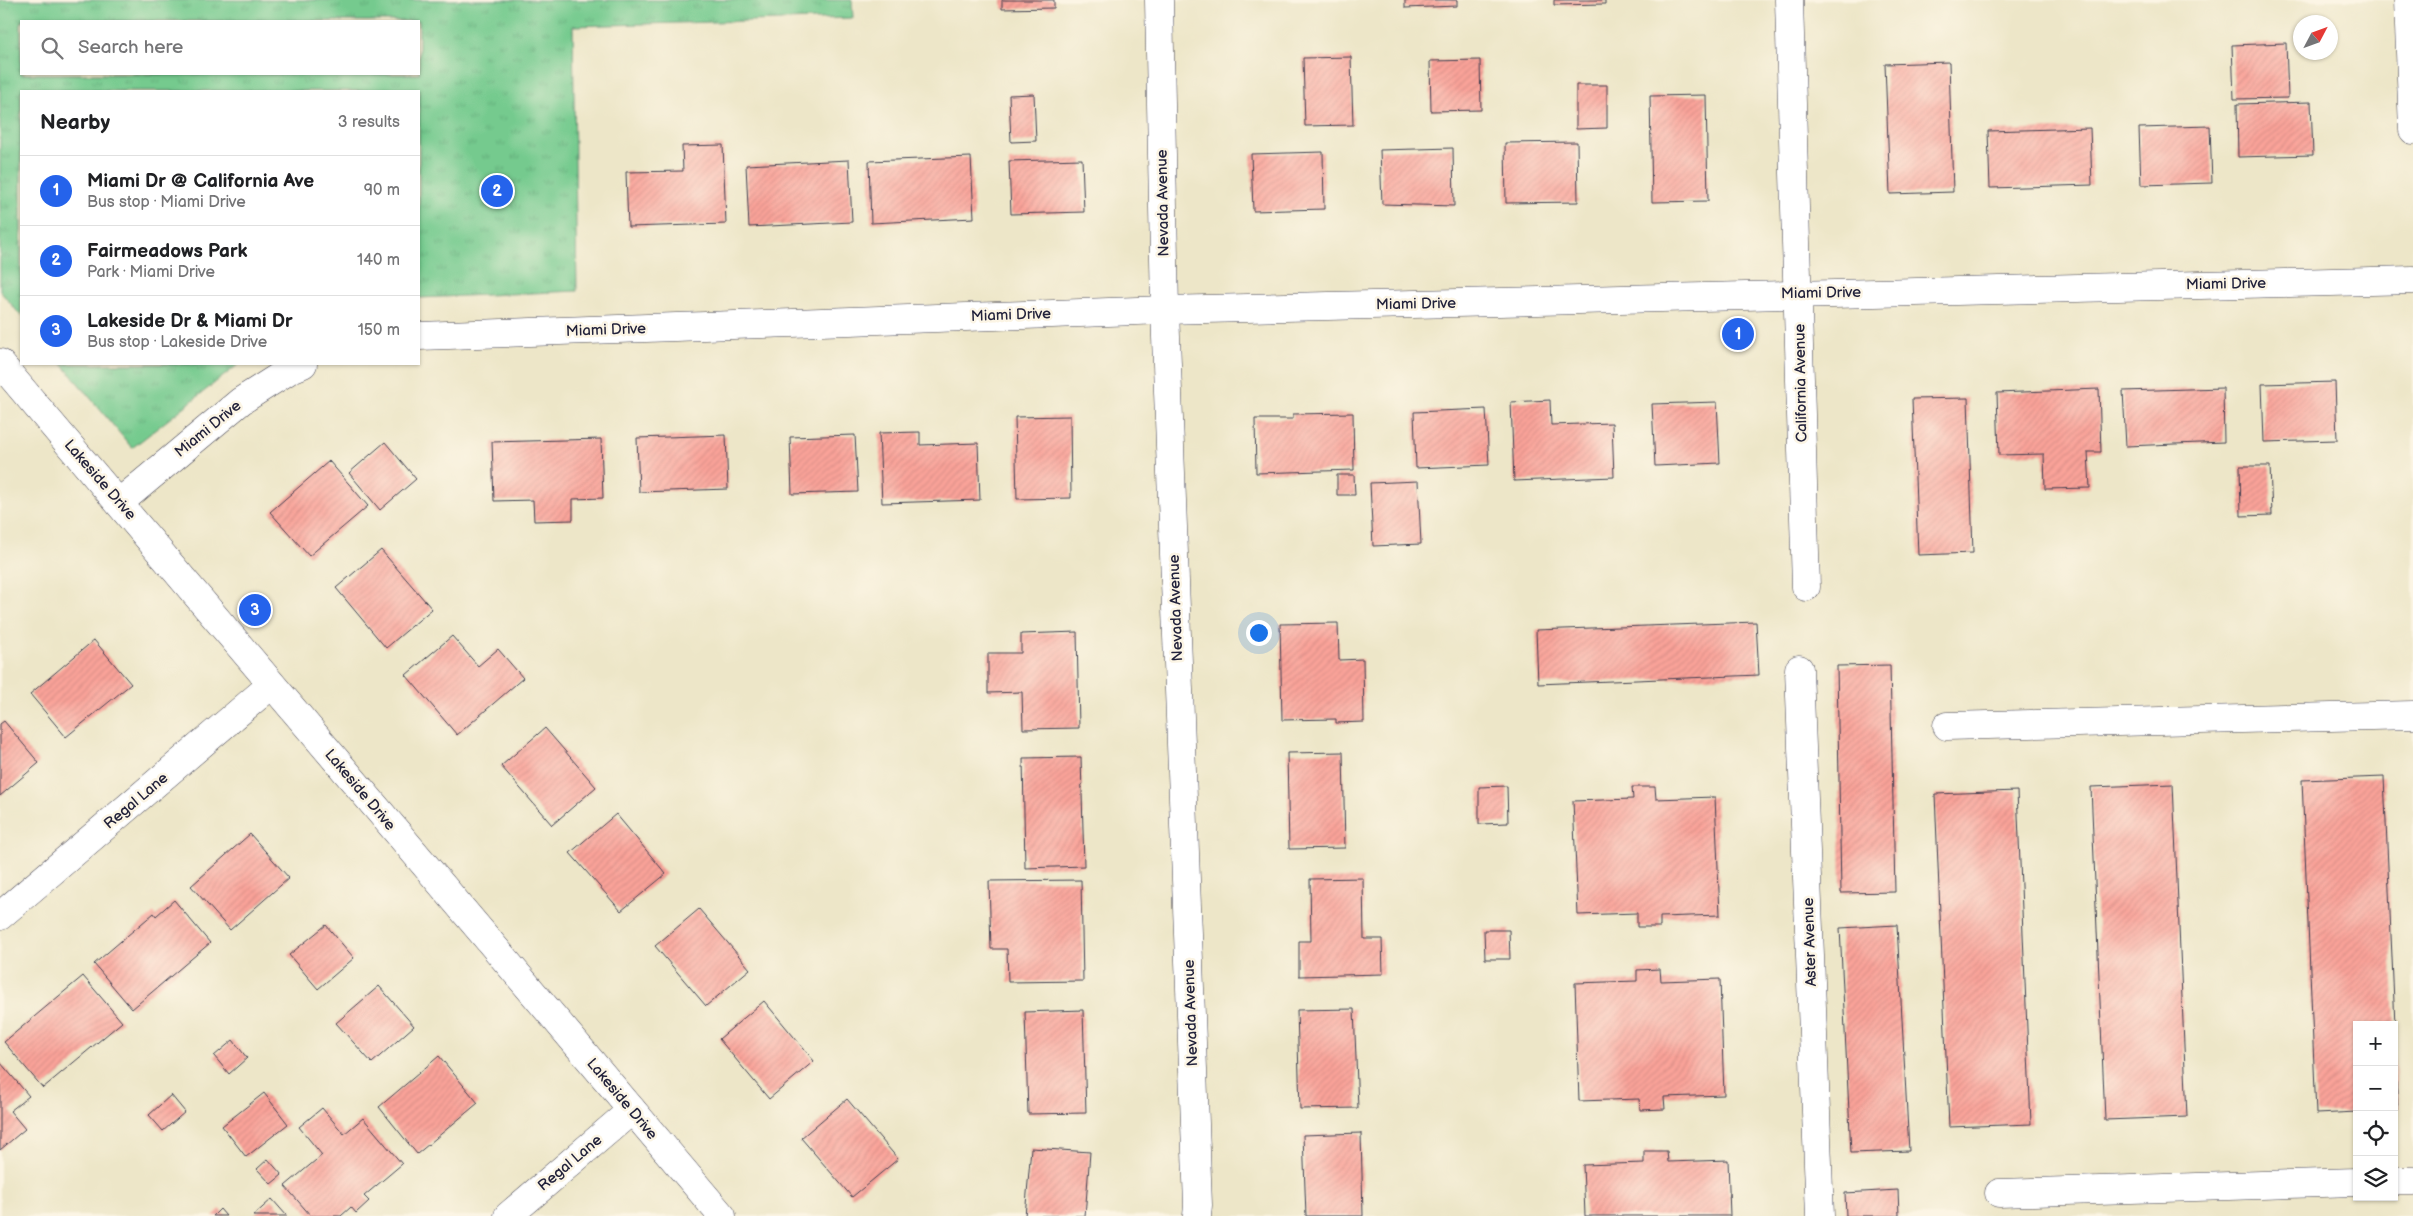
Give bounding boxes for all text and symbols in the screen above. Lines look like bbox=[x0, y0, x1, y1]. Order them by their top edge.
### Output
north arrow bbox=[2293, 15, 2338, 60]
search box bbox=[20, 20, 420, 75]
icon: search bbox=[38, 34, 66, 62]
text: Search here bbox=[78, 36, 183, 59]
text: Nearby bbox=[40, 110, 110, 135]
text: 3 results bbox=[338, 113, 400, 132]
street label: Nevada Avenue bbox=[1153, 149, 1173, 257]
text: Miami Dr @ California Ave bbox=[87, 170, 314, 193]
pin: 2 bbox=[481, 172, 513, 210]
text: 1 bbox=[53, 181, 59, 200]
text: 90 m bbox=[364, 181, 400, 200]
text: Bus stop · Miami Drive bbox=[87, 193, 246, 212]
text: Fairmeadows Park bbox=[87, 240, 247, 263]
text: 2 bbox=[51, 251, 61, 270]
text: 140 m bbox=[357, 251, 400, 270]
text: Park · Miami Drive bbox=[87, 263, 215, 282]
street label: Miami Drive bbox=[2186, 274, 2266, 294]
street label: Miami Drive bbox=[1781, 283, 1861, 303]
street label: Miami Drive bbox=[1376, 294, 1456, 314]
street label: Miami Drive bbox=[971, 304, 1051, 326]
text: Lakeside Dr & Miami Dr bbox=[87, 310, 293, 333]
pin: 1 bbox=[1722, 315, 1754, 353]
street label: Miami Drive bbox=[566, 319, 646, 341]
text: 3 bbox=[51, 321, 61, 340]
text: 150 m bbox=[358, 321, 400, 340]
street label: California Avenue bbox=[1790, 323, 1812, 443]
text: Bus stop · Lakeside Drive bbox=[87, 333, 267, 352]
street label: Miami Drive bbox=[171, 396, 245, 462]
street label: Lakeside Drive bbox=[60, 436, 140, 524]
street label: Nevada Avenue bbox=[1165, 554, 1187, 662]
pin: 3 bbox=[239, 591, 271, 629]
your location bbox=[1246, 620, 1272, 646]
street label: Lakeside Drive bbox=[320, 745, 400, 835]
street label: Regal Lane bbox=[100, 769, 172, 833]
street label: Aster Avenue bbox=[1799, 897, 1821, 987]
street label: Nevada Avenue bbox=[1180, 959, 1202, 1067]
map controls bbox=[2353, 1021, 2398, 1201]
button: + bbox=[2353, 1021, 2398, 1066]
street label: Lakeside Drive bbox=[582, 1054, 662, 1144]
button: − bbox=[2353, 1066, 2398, 1111]
button: locate bbox=[2353, 1111, 2398, 1156]
street label: Regal Lane bbox=[534, 1131, 606, 1195]
button: layers bbox=[2353, 1156, 2398, 1201]

